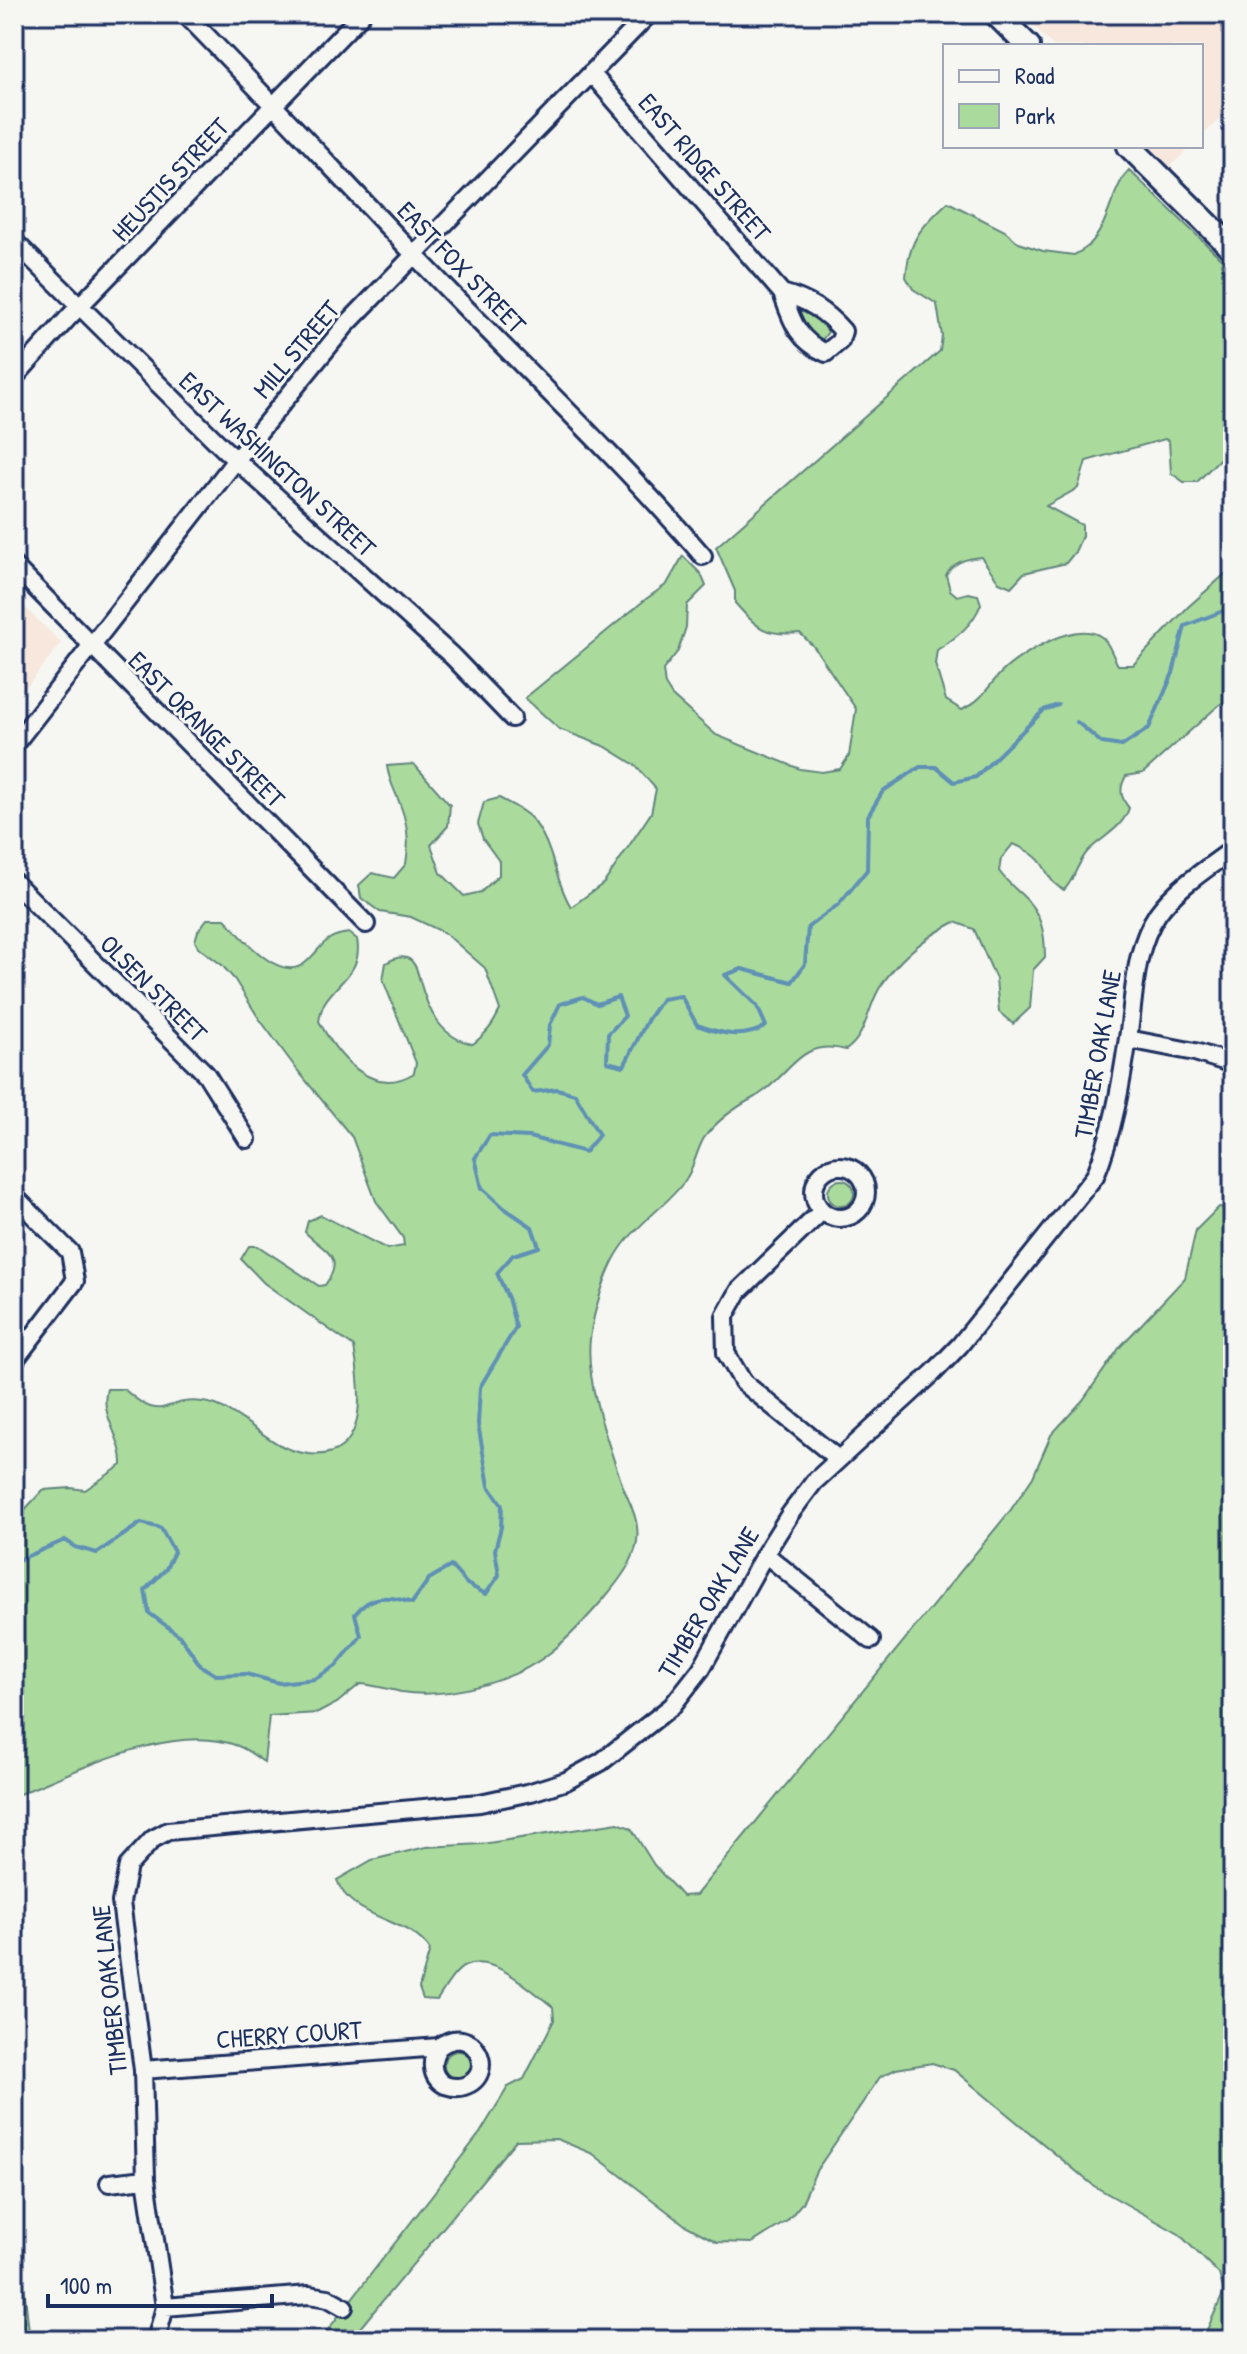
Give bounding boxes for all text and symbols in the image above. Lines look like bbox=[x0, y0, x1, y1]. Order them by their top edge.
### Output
legend bbox=[943, 44, 1203, 148]
text: Road bbox=[1015, 59, 1054, 91]
street label: EAST RIDGE STREET bbox=[631, 86, 780, 249]
text: Park bbox=[1015, 99, 1055, 131]
street label: HEUSTIS STREET bbox=[104, 109, 237, 248]
street label: EAST FOX STREET bbox=[390, 193, 535, 341]
street label: MILL STREET bbox=[245, 292, 348, 405]
street label: EAST WASHINGTON STREET bbox=[172, 364, 385, 565]
street label: EAST ORANGE STREET bbox=[121, 643, 294, 816]
street label: OLSEN STREET bbox=[93, 927, 216, 1050]
street label: TIMBER OAK LANE bbox=[1065, 966, 1129, 1141]
street label: TIMBER OAK LANE bbox=[649, 1519, 767, 1684]
street label: TIMBER OAK LANE bbox=[83, 1903, 135, 2077]
street label: CHERRY COURT bbox=[215, 2011, 364, 2057]
scale bar bbox=[48, 2258, 272, 2308]
text: 100 m bbox=[60, 2269, 112, 2301]

